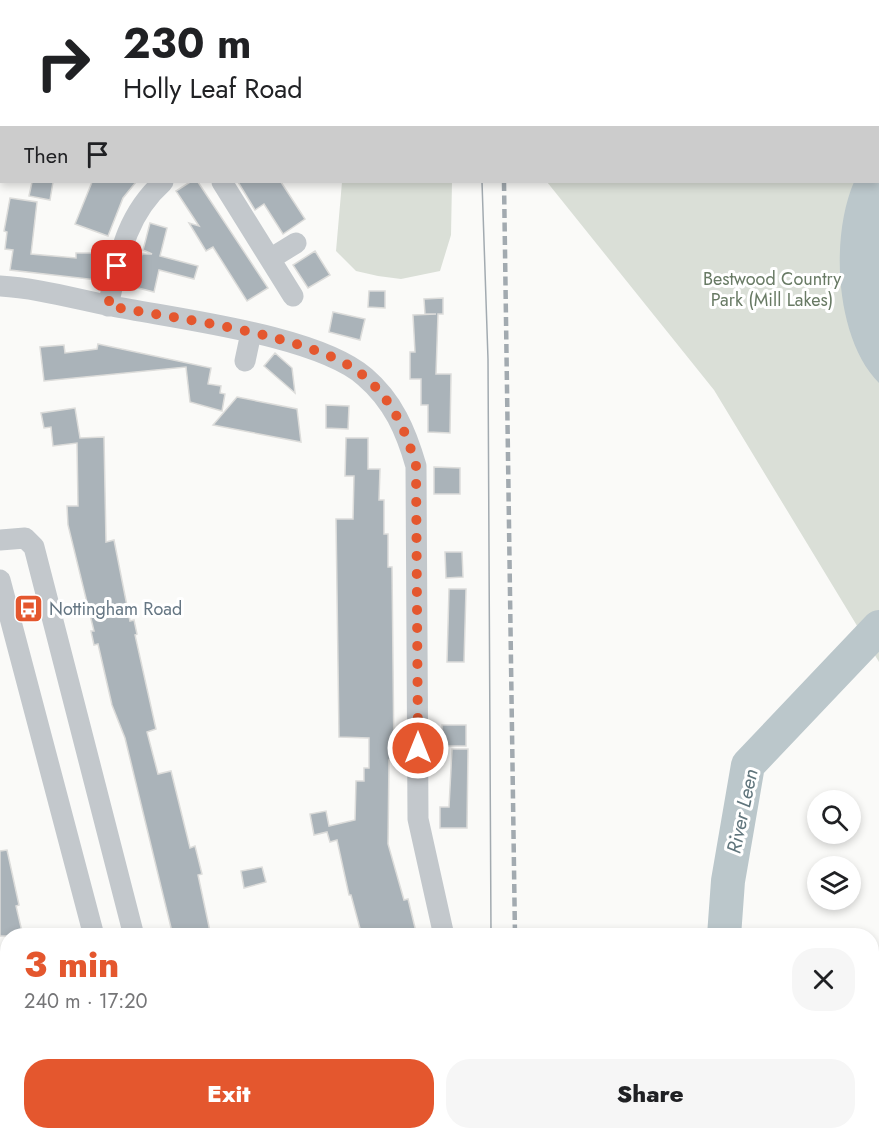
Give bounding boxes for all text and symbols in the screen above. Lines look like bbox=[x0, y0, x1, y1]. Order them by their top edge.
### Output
text: 230 m bbox=[123, 13, 251, 74]
icon: right bbox=[24, 24, 102, 102]
text: Holly Leaf Road bbox=[123, 69, 303, 108]
icon: arrive bbox=[81, 138, 114, 171]
text: Then bbox=[24, 139, 69, 171]
pin bbox=[91, 240, 142, 291]
icon: arrive bbox=[100, 249, 133, 282]
park label: Bestwood Country Park (Mill Lakes) bbox=[703, 266, 841, 313]
bus stop icon: Nottingham Road bbox=[12, 593, 44, 625]
place label: Nottingham Road bbox=[49, 596, 182, 622]
position arrow bbox=[386, 716, 450, 780]
water label: River Leen bbox=[719, 766, 766, 856]
map controls bbox=[807, 790, 861, 910]
button: search bbox=[807, 790, 861, 844]
button: layers bbox=[807, 856, 861, 910]
text: 3 min bbox=[24, 938, 119, 990]
button: close bbox=[792, 948, 855, 1011]
text: 240 m · 17:20 bbox=[24, 987, 148, 1016]
button: Exit bbox=[24, 1059, 434, 1128]
button: Share bbox=[446, 1059, 855, 1128]

